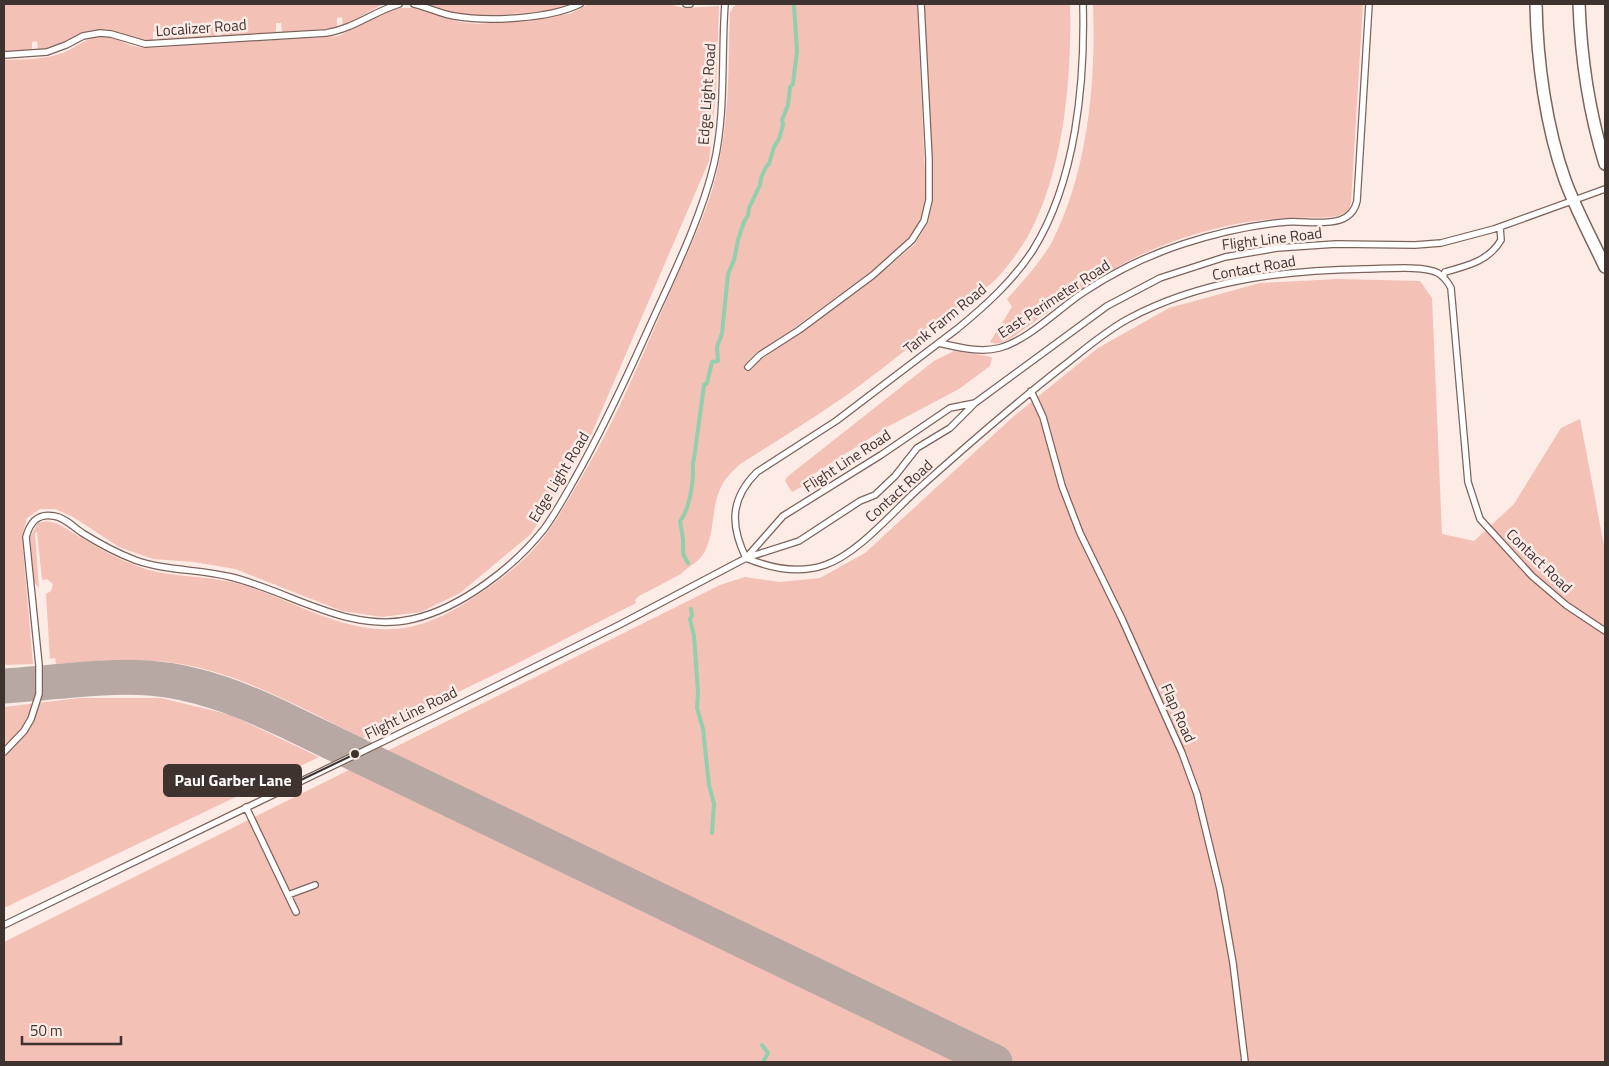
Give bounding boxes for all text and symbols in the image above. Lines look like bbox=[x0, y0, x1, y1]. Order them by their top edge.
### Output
street label: Localizer Road bbox=[155, 13, 247, 42]
street label: Edge Light Road bbox=[691, 42, 722, 146]
street label: Flight Line Road bbox=[1221, 221, 1323, 256]
street label: Contact Road bbox=[1210, 249, 1297, 286]
street label: East Perimeter Road bbox=[993, 254, 1115, 344]
street label: Tank Farm Road bbox=[898, 278, 991, 359]
street label: Flight Line Road bbox=[798, 423, 895, 498]
street label: Edge Light Road bbox=[522, 427, 595, 526]
street label: Contact Road bbox=[860, 454, 938, 527]
street label: Contact Road bbox=[1501, 523, 1578, 598]
street label: Flight Line Road bbox=[360, 680, 461, 745]
street label: Flap Road bbox=[1155, 680, 1202, 746]
callout: Paul Garber Lane bbox=[164, 765, 301, 796]
text: Paul Garber Lane bbox=[174, 768, 292, 792]
scale bar bbox=[22, 1014, 121, 1046]
text: 50 m bbox=[30, 1019, 63, 1042]

